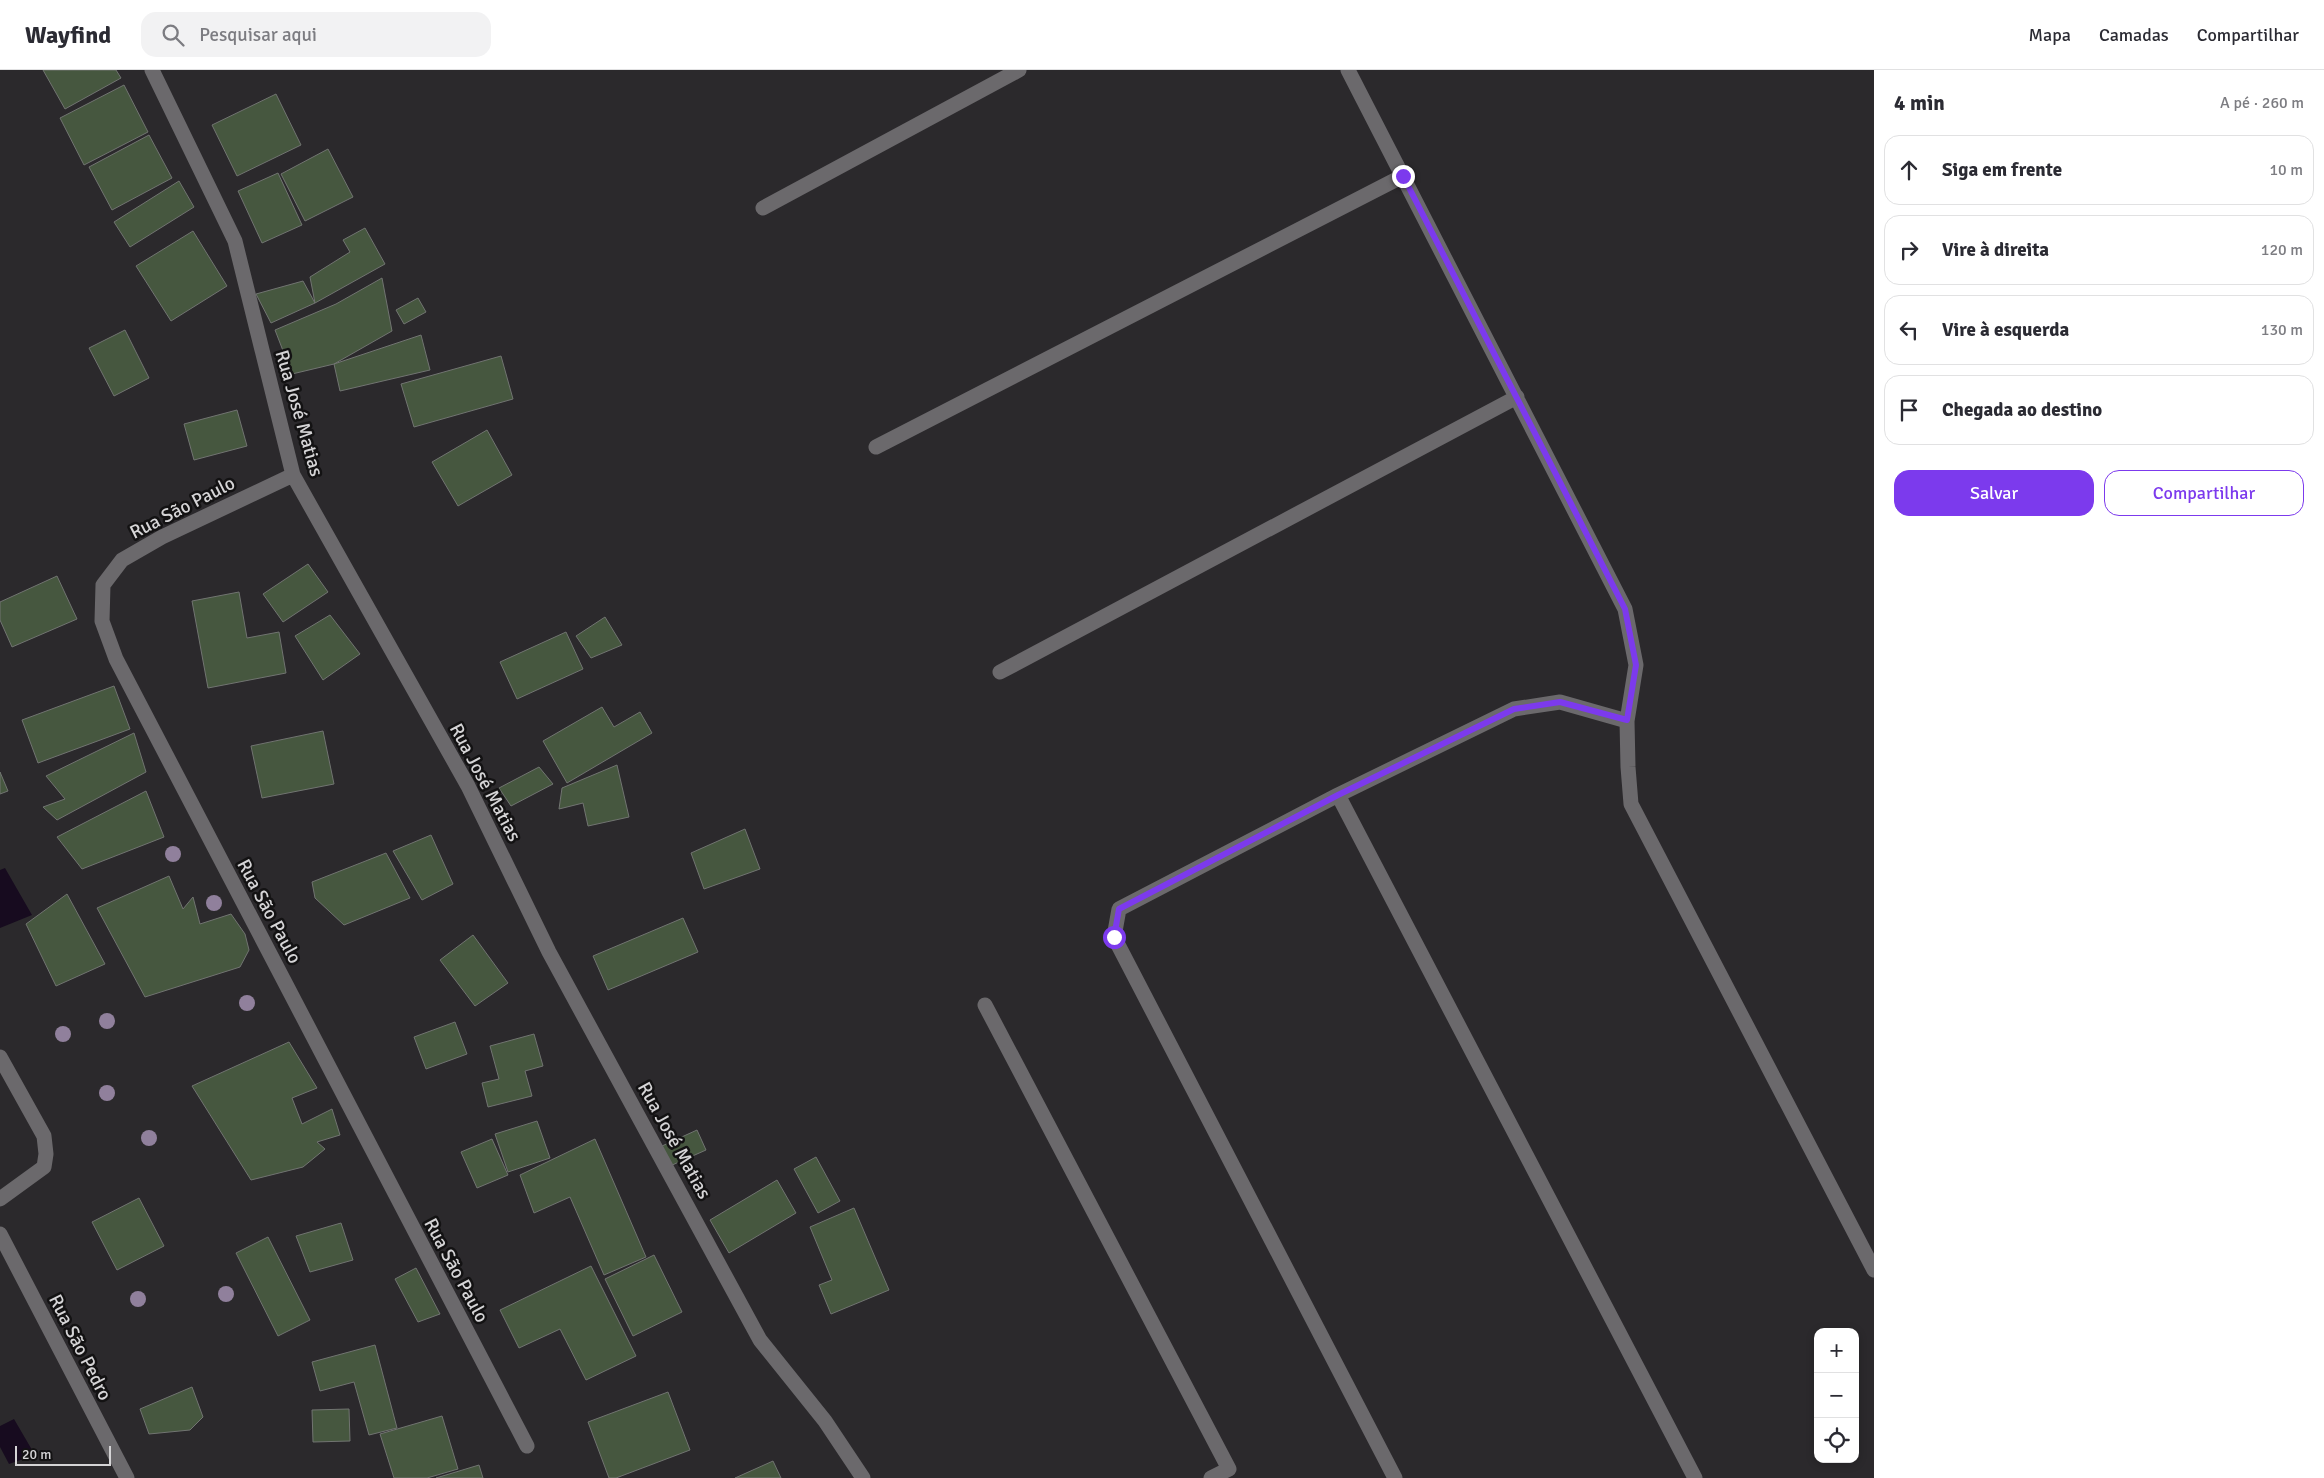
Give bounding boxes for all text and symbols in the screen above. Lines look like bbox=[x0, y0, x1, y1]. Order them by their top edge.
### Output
search box bbox=[141, 12, 491, 57]
text: Wayfind bbox=[25, 20, 111, 50]
icon: search bbox=[159, 21, 187, 49]
text: Pesquisar aqui bbox=[199, 23, 317, 47]
text: Mapa bbox=[2029, 24, 2071, 46]
text: Camadas bbox=[2099, 24, 2169, 46]
text: Compartilhar bbox=[2197, 24, 2299, 46]
text: 4 min bbox=[1894, 90, 1945, 116]
text: A pé · 260 m bbox=[2220, 93, 2304, 113]
icon: ahead bbox=[1895, 156, 1923, 184]
text: Siga em frente bbox=[1942, 158, 2062, 182]
text: 10 m bbox=[2269, 160, 2303, 180]
route end bbox=[1392, 165, 1415, 188]
icon: right bbox=[1895, 236, 1923, 264]
text: Vire à direita bbox=[1942, 238, 2049, 262]
text: 120 m bbox=[2261, 240, 2303, 260]
icon: left bbox=[1895, 316, 1923, 344]
text: Vire à esquerda bbox=[1942, 318, 2069, 342]
text: 130 m bbox=[2261, 320, 2303, 340]
street label: Rua José Matias bbox=[270, 347, 329, 479]
icon: arrive bbox=[1895, 396, 1923, 424]
text: Chegada ao destino bbox=[1942, 398, 2102, 422]
button: Salvar bbox=[1894, 470, 2094, 516]
button: Compartilhar bbox=[2104, 470, 2304, 516]
street label: Rua São Paulo bbox=[126, 471, 239, 545]
street label: Rua José Matias bbox=[444, 719, 526, 846]
street label: Rua São Paulo bbox=[232, 855, 307, 968]
route start bbox=[1103, 926, 1126, 949]
street label: Rua José Matias bbox=[632, 1078, 716, 1203]
street label: Rua São Paulo bbox=[419, 1214, 494, 1327]
street label: Rua São Pedro bbox=[43, 1290, 117, 1405]
map controls bbox=[1814, 1328, 1859, 1463]
button: + bbox=[1814, 1328, 1859, 1373]
button: − bbox=[1814, 1373, 1859, 1418]
button: locate bbox=[1814, 1418, 1859, 1463]
scale bar bbox=[15, 1443, 111, 1466]
text: 20 m bbox=[22, 1446, 51, 1463]

